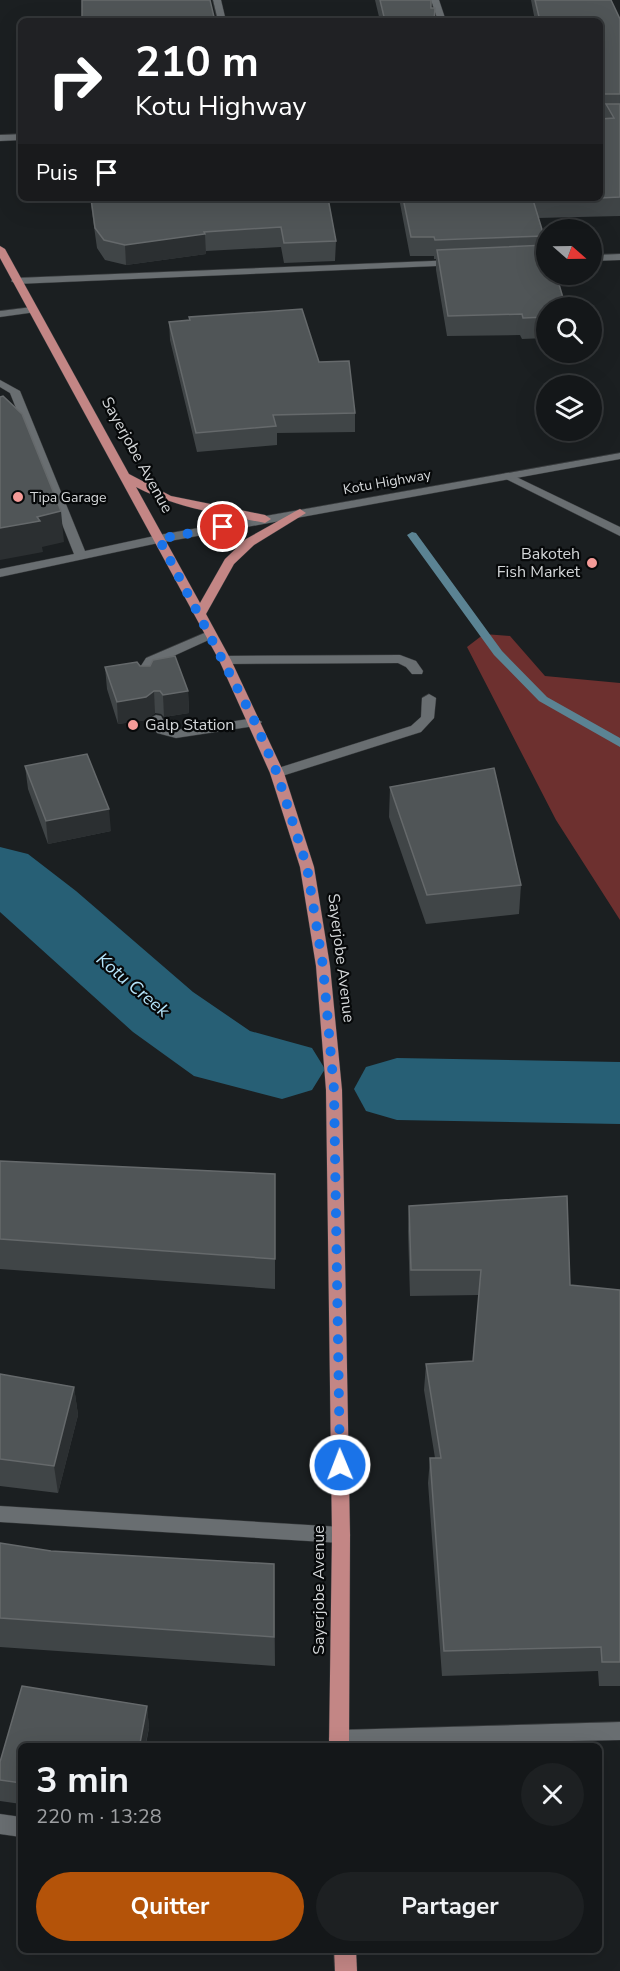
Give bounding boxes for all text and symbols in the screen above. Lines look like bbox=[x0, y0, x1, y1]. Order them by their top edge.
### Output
text: 210 m bbox=[135, 34, 259, 91]
icon: right bbox=[36, 42, 114, 120]
text: Kotu Highway bbox=[135, 88, 306, 125]
icon: arrive bbox=[90, 156, 123, 189]
text: Puis bbox=[36, 158, 78, 188]
north arrow bbox=[536, 219, 602, 285]
map controls bbox=[536, 219, 602, 441]
button: search bbox=[536, 297, 602, 363]
button: layers bbox=[536, 375, 602, 441]
street label: Sayerjobe Avenue bbox=[96, 393, 178, 517]
street label: Kotu Highway bbox=[342, 465, 433, 499]
place label: Tipa Garage bbox=[30, 488, 106, 507]
marker: Tipa Garage bbox=[11, 490, 25, 504]
pin bbox=[197, 501, 248, 552]
icon: arrive bbox=[206, 510, 239, 543]
place label: Bakoteh Fish Market bbox=[497, 543, 580, 583]
marker: Bakoteh Fish Market bbox=[585, 556, 599, 570]
place label: Galp Station bbox=[145, 714, 234, 736]
marker: Galp Station bbox=[126, 718, 140, 732]
street label: Sayerjobe Avenue bbox=[322, 892, 360, 1024]
water label: Kotu Creek bbox=[91, 947, 175, 1023]
position arrow bbox=[308, 1433, 372, 1497]
street label: Sayerjobe Avenue bbox=[308, 1525, 330, 1655]
text: 3 min bbox=[36, 1756, 129, 1805]
button: close bbox=[521, 1763, 584, 1826]
text: 220 m · 13:28 bbox=[36, 1803, 162, 1830]
button: Quitter bbox=[36, 1872, 304, 1941]
button: Partager bbox=[316, 1872, 584, 1941]

